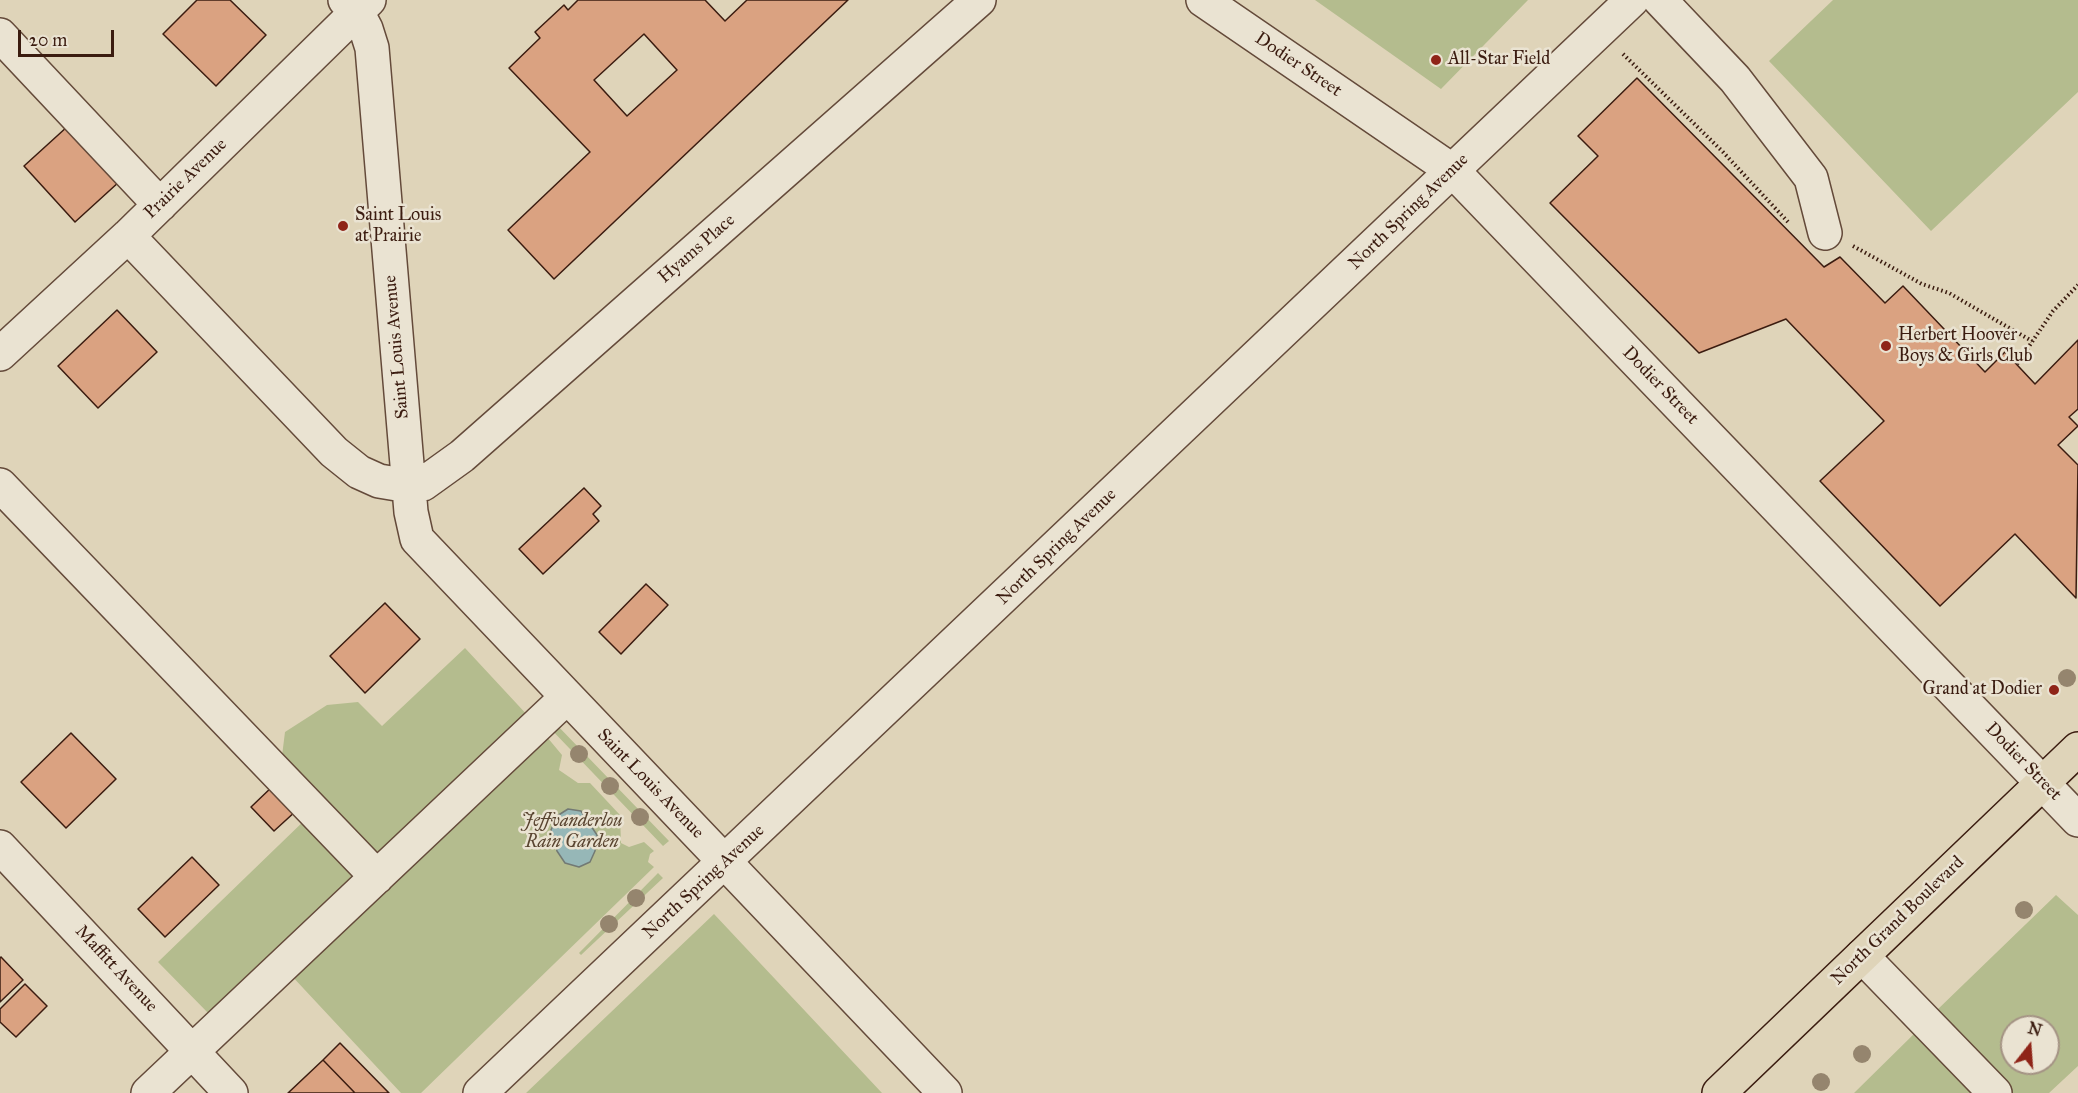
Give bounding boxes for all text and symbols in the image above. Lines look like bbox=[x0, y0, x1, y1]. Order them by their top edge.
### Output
scale bar bbox=[21, 18, 117, 56]
street label: Dodier Street bbox=[1250, 28, 1346, 102]
text: 20 m bbox=[29, 29, 67, 51]
place label: All-Star Field bbox=[1448, 49, 1550, 71]
marker: All-Star Field bbox=[1429, 53, 1443, 67]
street label: Prairie Avenue bbox=[140, 134, 232, 224]
street label: North Spring Avenue bbox=[1345, 149, 1473, 275]
place label: Saint Louis at Prairie bbox=[355, 205, 441, 248]
street label: Hyams Place bbox=[654, 210, 740, 288]
marker: Saint Louis at Prairie bbox=[336, 219, 350, 233]
street label: Saint Louis Avenue bbox=[380, 274, 414, 420]
place label: Herbert Hoover Boys & Girls Club bbox=[1898, 325, 2032, 368]
marker: Herbert Hoover Boys & Girls Club bbox=[1879, 339, 1893, 353]
street label: Dodier Street bbox=[1617, 342, 1703, 430]
street label: North Spring Avenue bbox=[993, 484, 1121, 610]
place label: Grand at Dodier bbox=[1922, 679, 2042, 701]
marker: Grand at Dodier bbox=[2047, 683, 2061, 697]
street label: Dodier Street bbox=[1980, 718, 2066, 806]
street label: Saint Louis Avenue bbox=[592, 725, 708, 843]
park label: Jeffvanderlou Rain Garden bbox=[521, 811, 623, 854]
street label: North Spring Avenue bbox=[639, 820, 769, 944]
street label: North Grand Boulevard bbox=[1827, 852, 1969, 990]
street label: Maffitt Avenue bbox=[70, 921, 162, 1017]
north arrow bbox=[2000, 1015, 2060, 1075]
text: N bbox=[2026, 1018, 2044, 1040]

